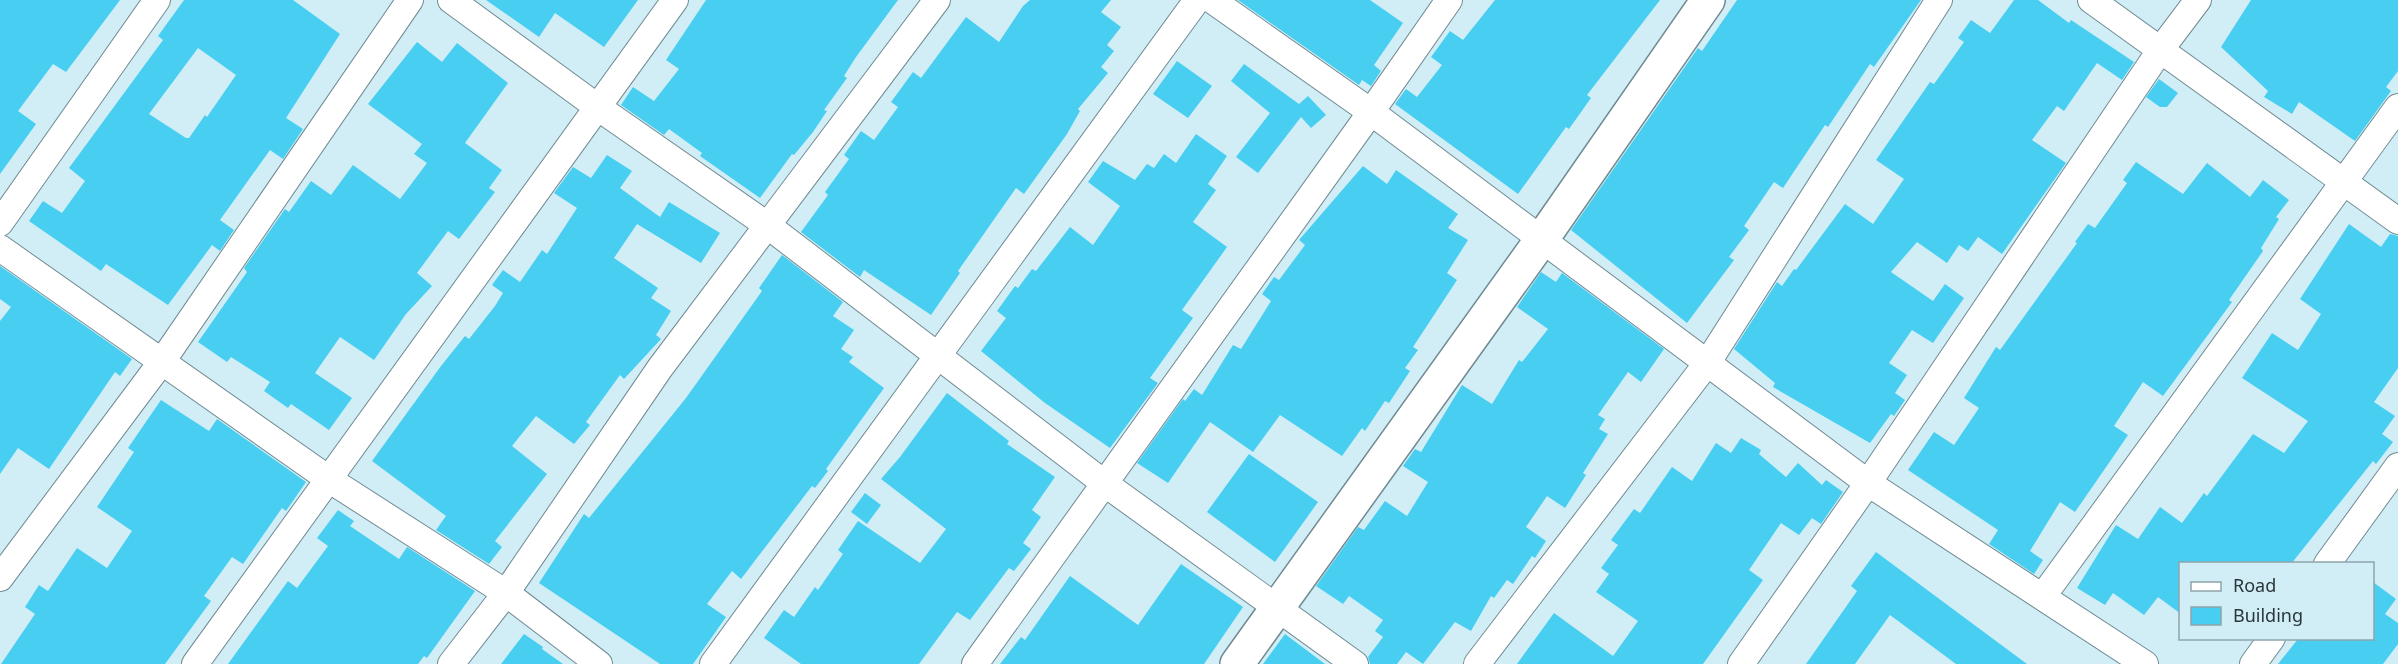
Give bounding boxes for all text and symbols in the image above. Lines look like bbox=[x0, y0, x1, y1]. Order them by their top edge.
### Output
legend bbox=[2179, 562, 2374, 640]
text: Road bbox=[2233, 573, 2276, 597]
text: Building bbox=[2233, 603, 2303, 627]

